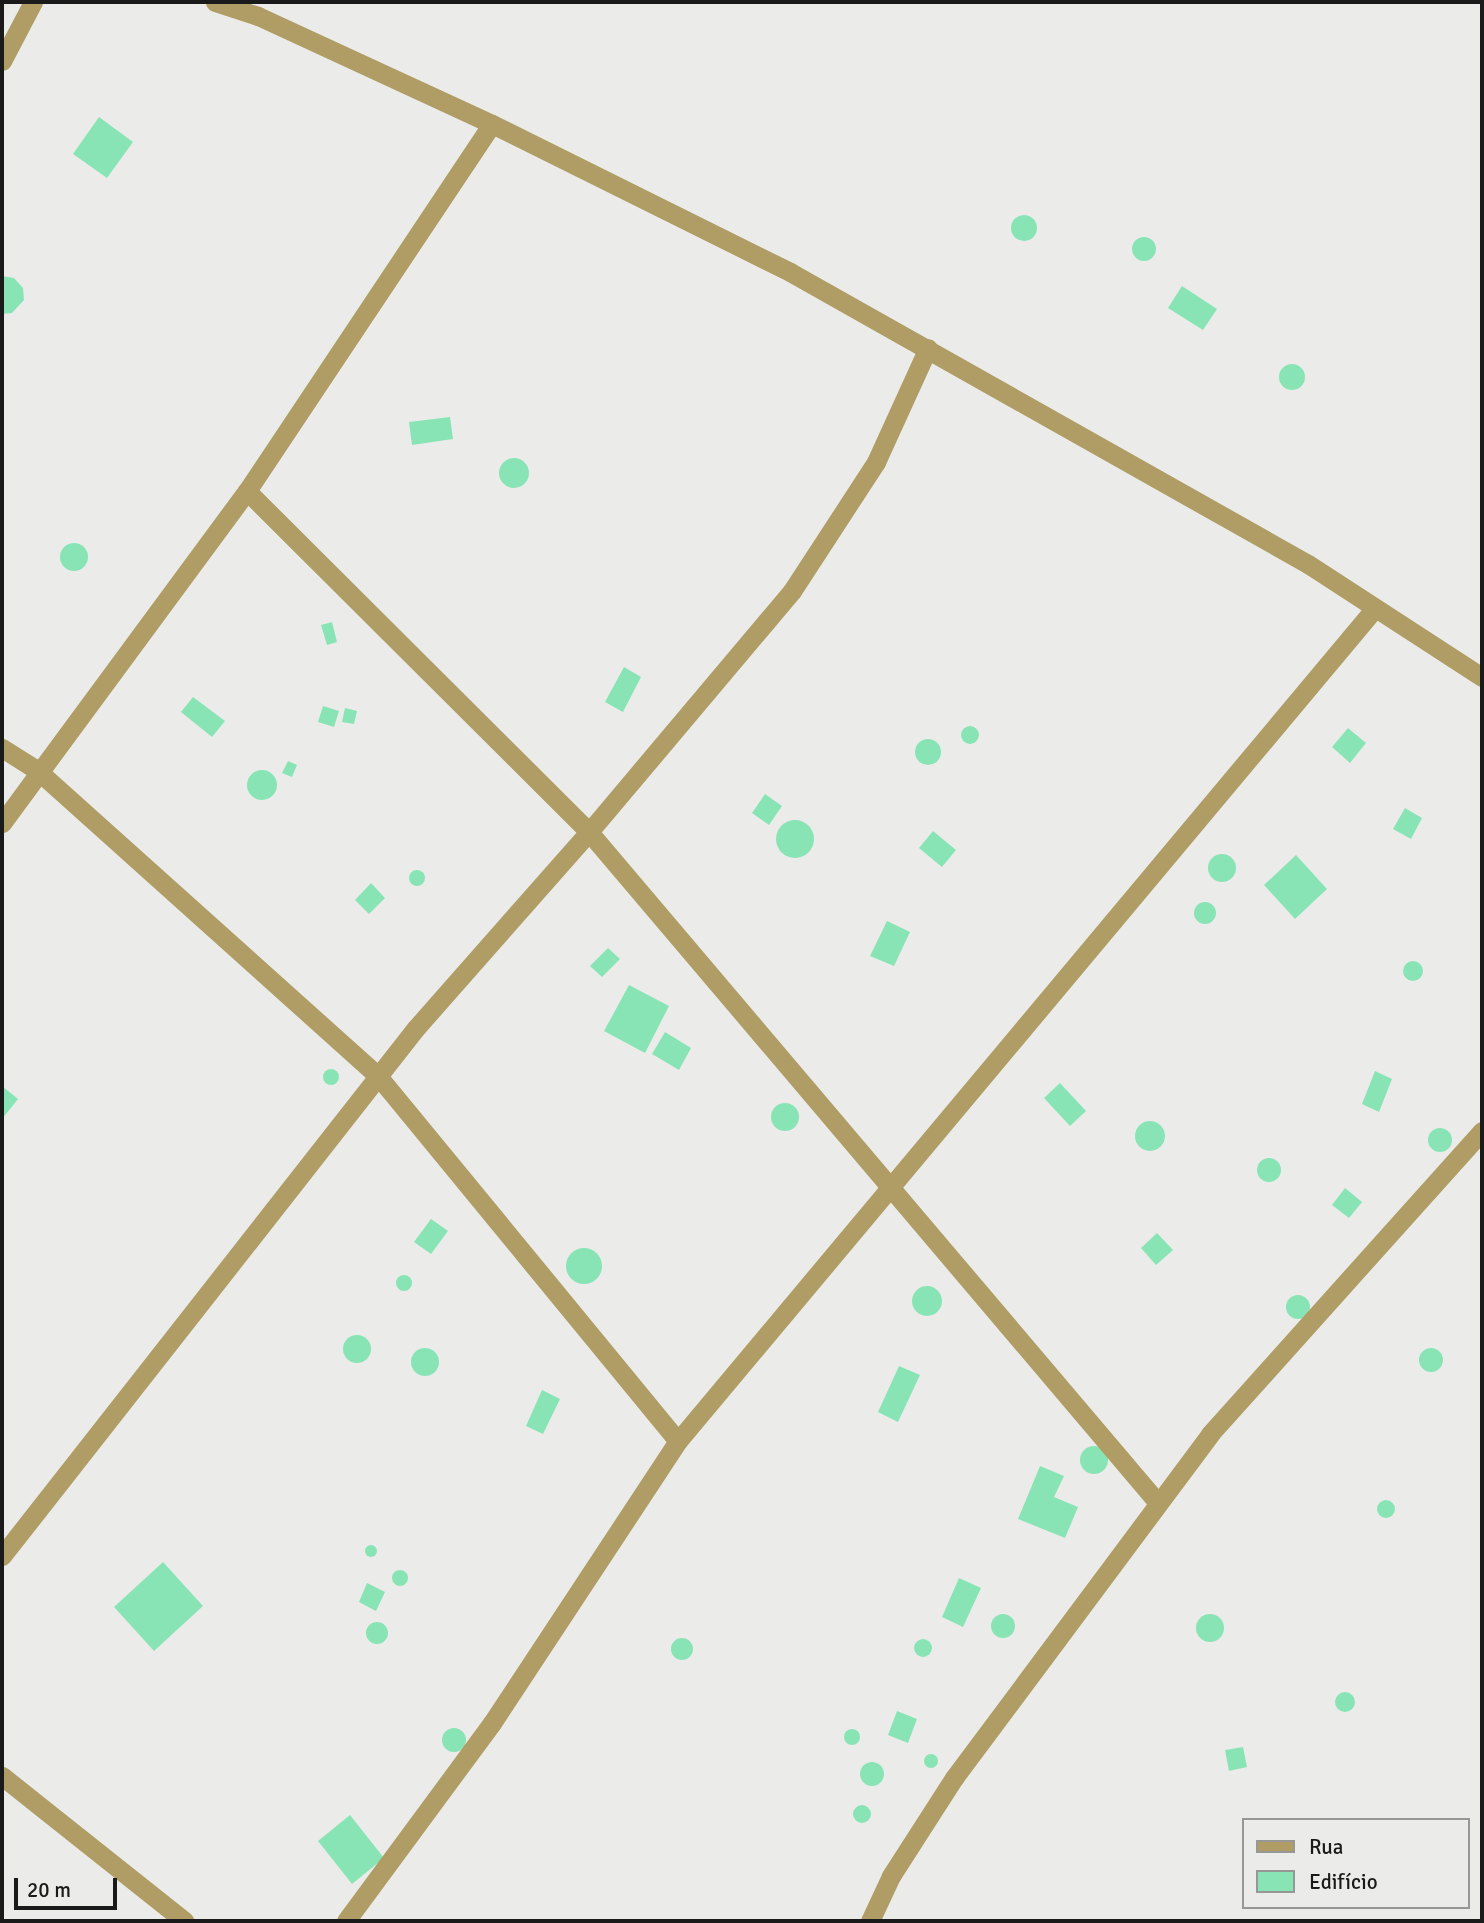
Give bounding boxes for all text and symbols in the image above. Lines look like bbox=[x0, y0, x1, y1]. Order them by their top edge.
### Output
legend bbox=[1242, 1818, 1470, 1909]
text: Rua bbox=[1309, 1834, 1343, 1860]
scale bar bbox=[18, 1864, 121, 1908]
text: Edifício bbox=[1309, 1869, 1378, 1895]
text: 20 m bbox=[27, 1877, 71, 1903]

